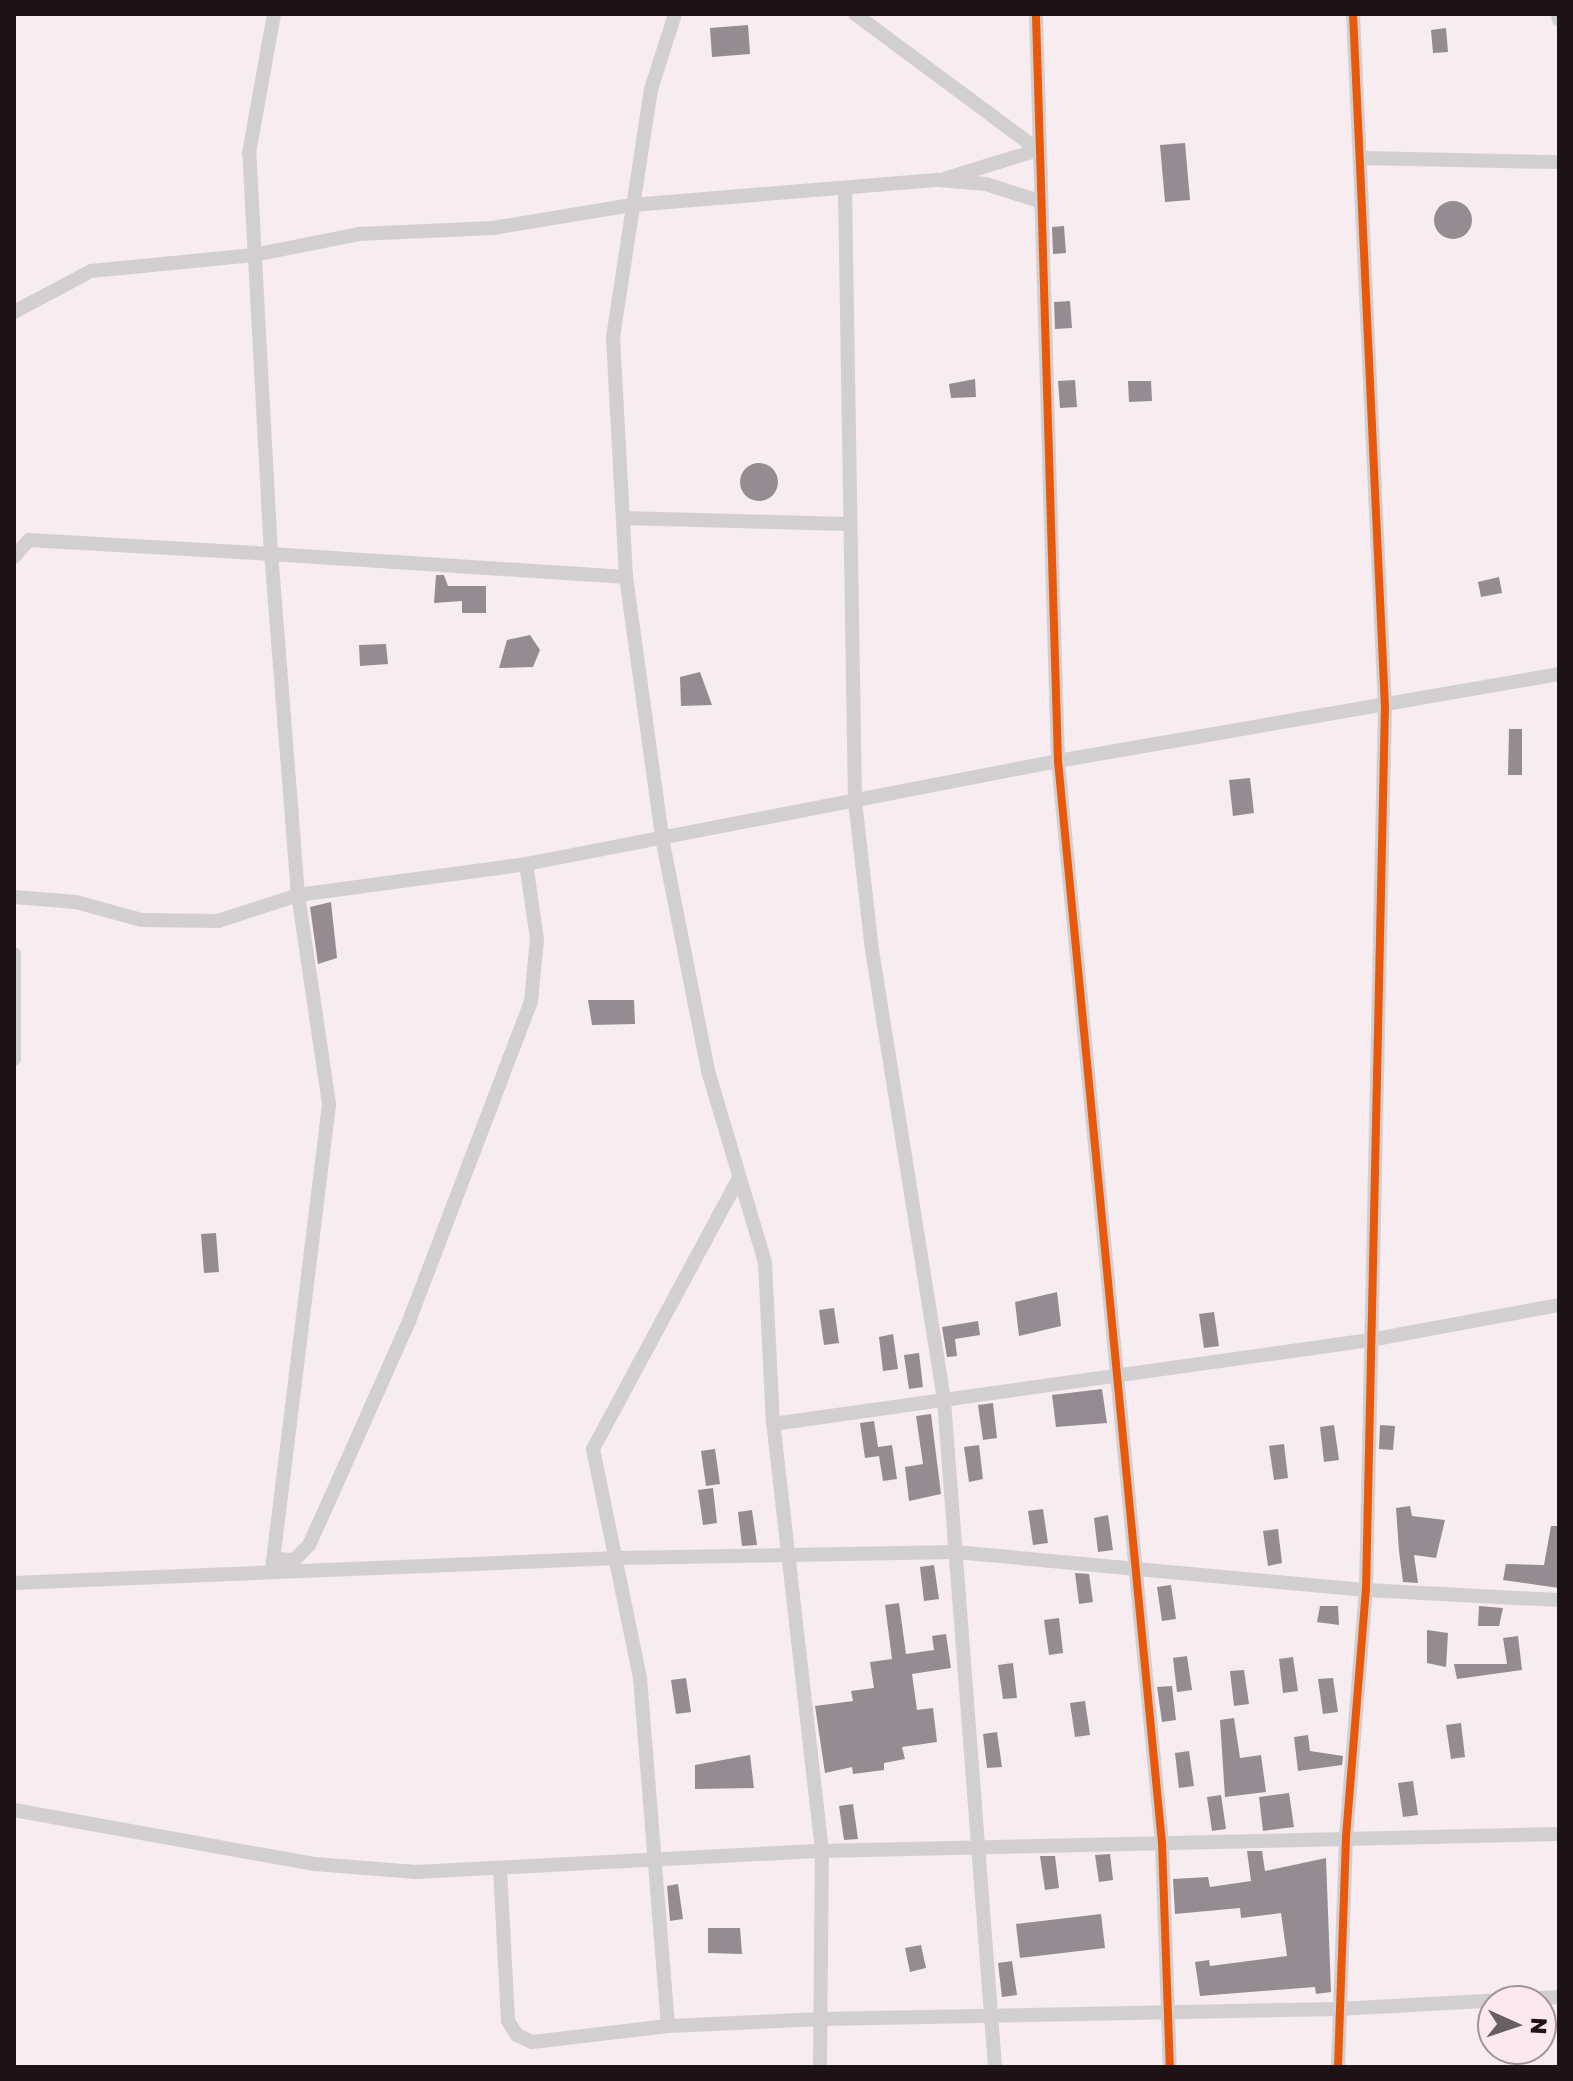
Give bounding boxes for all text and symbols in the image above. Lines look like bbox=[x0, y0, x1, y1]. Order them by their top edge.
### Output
north arrow bbox=[1477, 1985, 1557, 2065]
text: N bbox=[1526, 2017, 1553, 2035]

